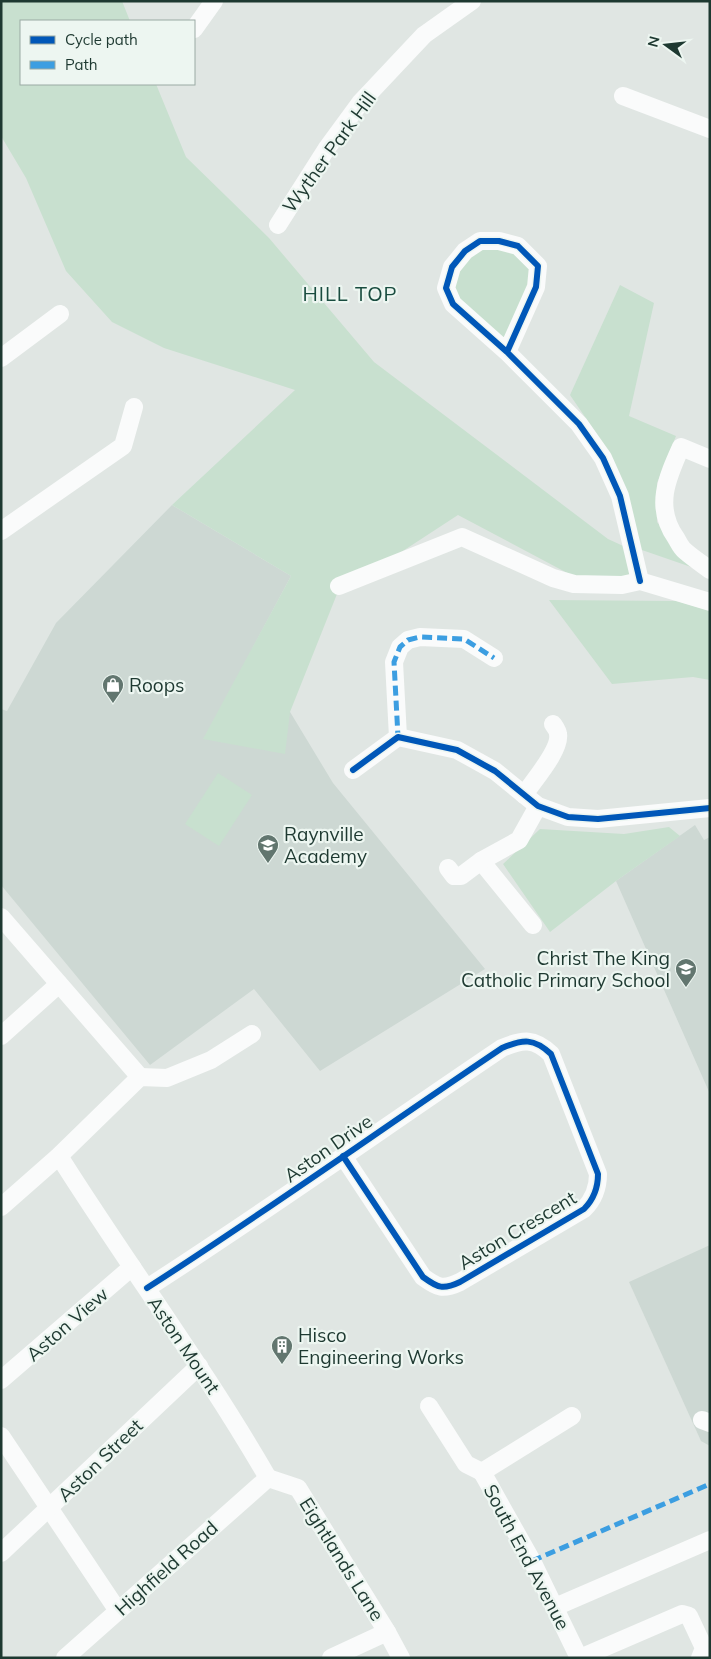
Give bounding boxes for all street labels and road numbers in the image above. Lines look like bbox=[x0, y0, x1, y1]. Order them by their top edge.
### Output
street label: Wyther Park Hill bbox=[277, 87, 381, 217]
street label: Aston Drive bbox=[279, 1109, 377, 1187]
street label: Aston Crescent bbox=[454, 1185, 581, 1275]
street label: Aston View bbox=[21, 1282, 113, 1366]
street label: Aston Mount bbox=[143, 1292, 226, 1399]
street label: Aston Street bbox=[52, 1413, 148, 1507]
street label: South End Avenue bbox=[479, 1480, 575, 1634]
street label: Eightlands Lane bbox=[294, 1493, 390, 1625]
street label: Highfield Road bbox=[110, 1515, 222, 1621]

